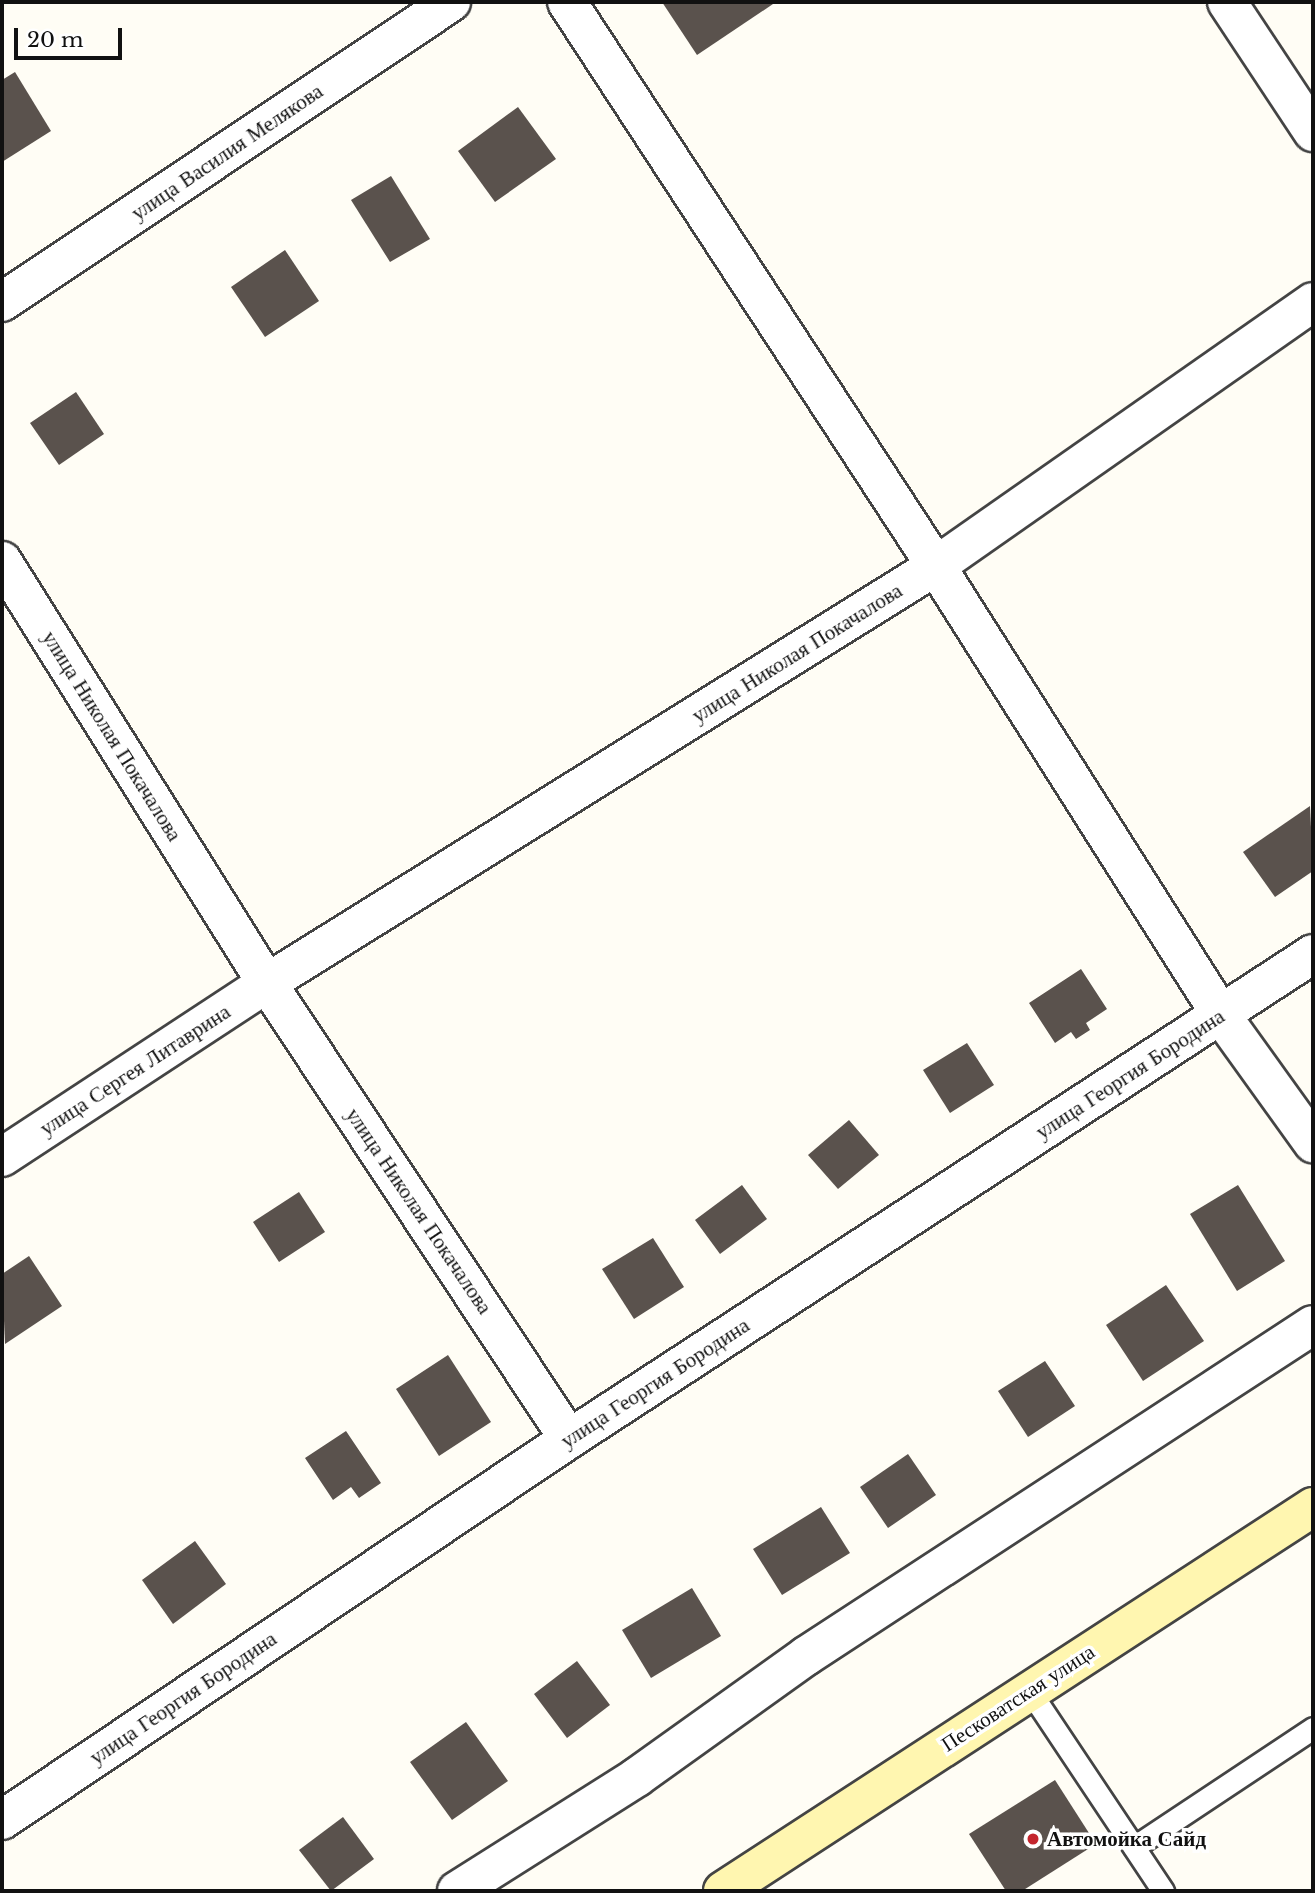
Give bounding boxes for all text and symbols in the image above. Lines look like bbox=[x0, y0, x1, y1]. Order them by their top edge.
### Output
scale bar bbox=[18, 14, 126, 58]
text: 20 m bbox=[27, 27, 84, 53]
street label: улица Василия Мелякова bbox=[126, 78, 328, 226]
street label: улица Николая Покачалова bbox=[687, 578, 907, 728]
street label: улица Николая Покачалова bbox=[37, 626, 187, 846]
street label: улица Сергея Литаврина bbox=[35, 999, 235, 1141]
street label: улица Георгия Бородина bbox=[1031, 1004, 1229, 1144]
street label: улица Николая Покачалова bbox=[341, 1103, 497, 1319]
street label: улица Георгия Бородина bbox=[556, 1313, 754, 1453]
street label: улица Георгия Бородина bbox=[85, 1626, 281, 1770]
street label: Песковатская улица bbox=[937, 1639, 1099, 1757]
place label: Автомойка Сайд bbox=[1047, 1826, 1206, 1852]
marker: Автомойка Сайд bbox=[1025, 1831, 1041, 1847]

